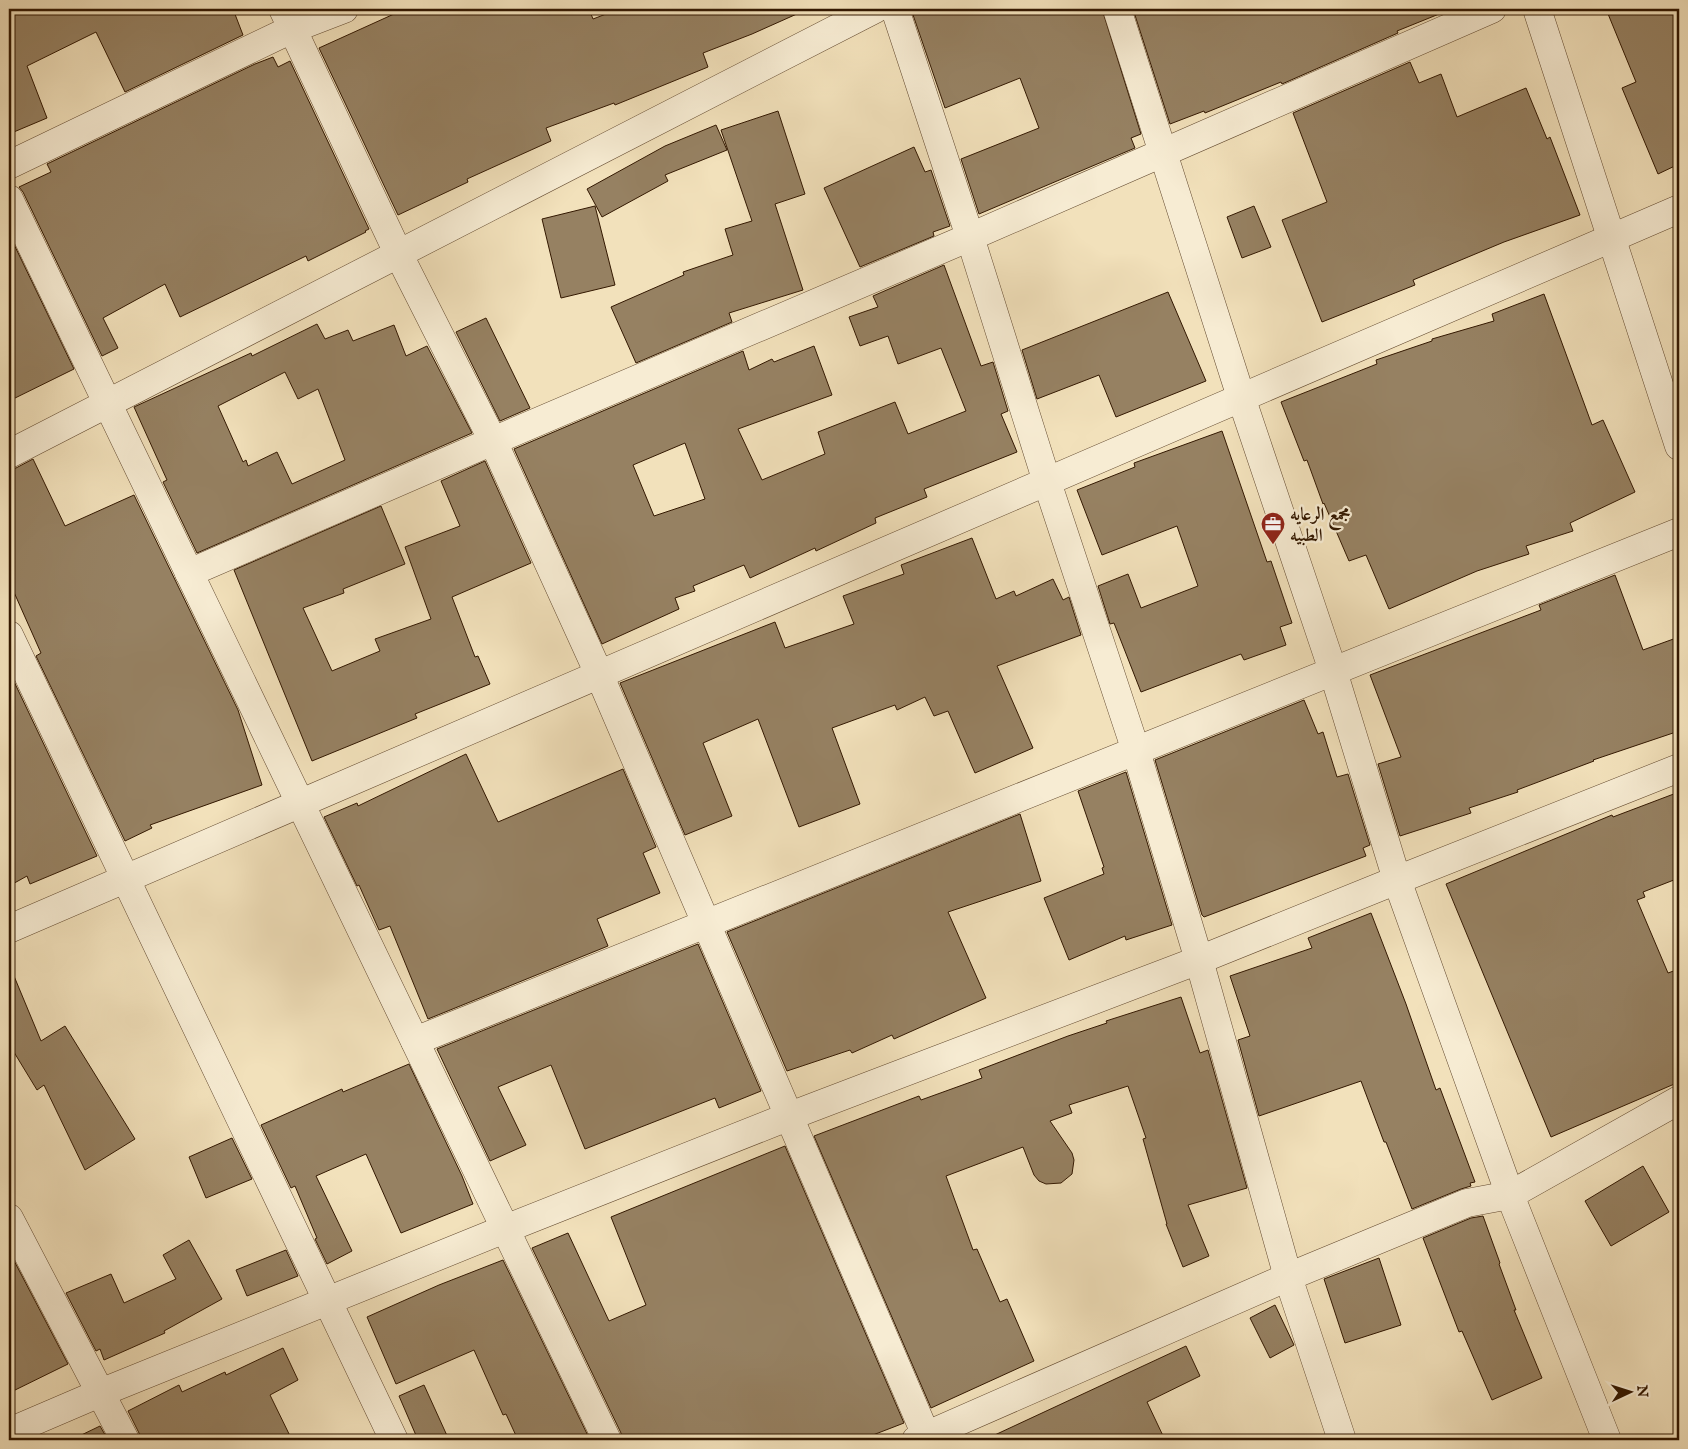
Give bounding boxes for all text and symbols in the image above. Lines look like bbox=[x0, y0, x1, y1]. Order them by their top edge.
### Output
place label: مجمع الرعايه الطبيه bbox=[1290, 504, 1350, 548]
office icon: مجمع الرعايه الطبيه bbox=[1260, 511, 1286, 545]
north arrow bbox=[1606, 1366, 1656, 1416]
text: N bbox=[1633, 1383, 1651, 1398]

